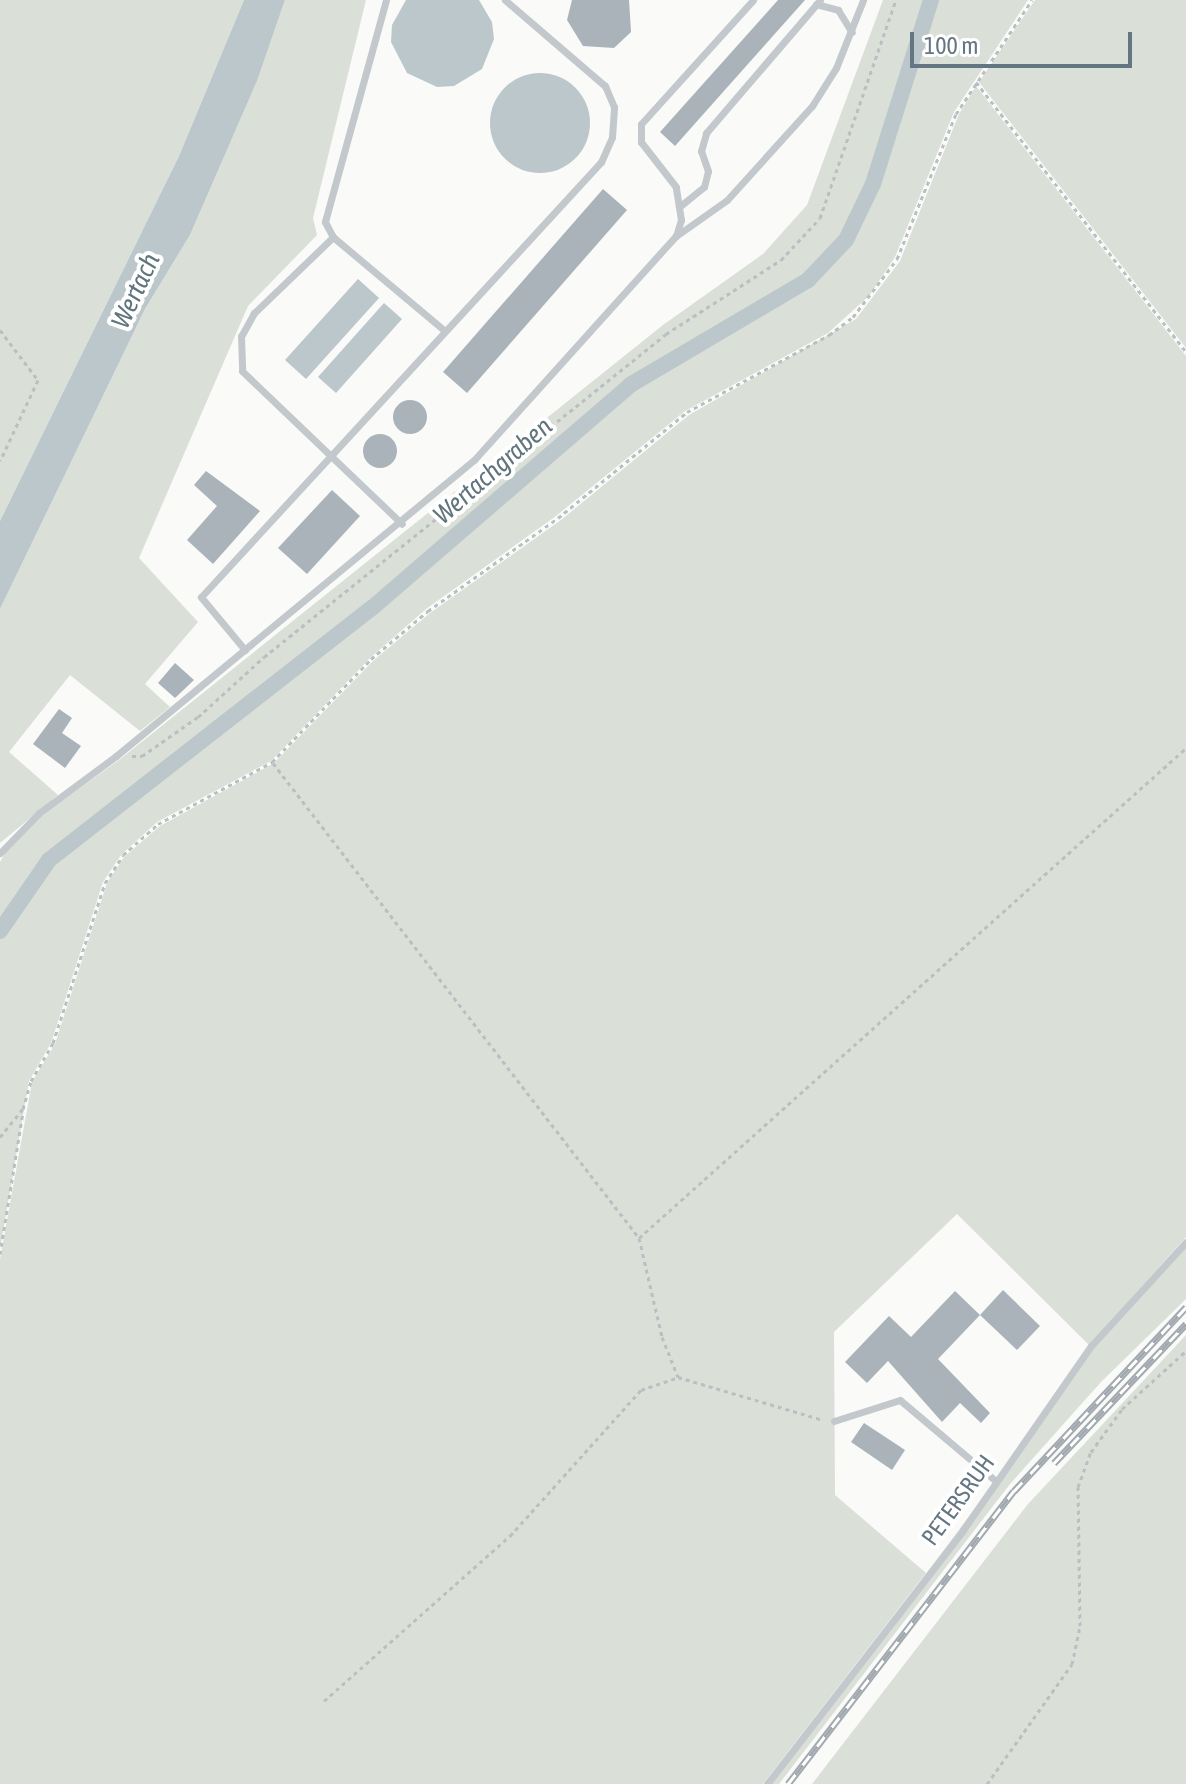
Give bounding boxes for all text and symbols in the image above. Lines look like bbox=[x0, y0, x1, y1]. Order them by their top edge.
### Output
scale bar bbox=[914, 16, 1136, 66]
text: 100 m bbox=[924, 32, 978, 59]
water label: Wertach bbox=[105, 249, 167, 333]
water label: Wertachgraben bbox=[427, 411, 559, 531]
street label: PETERSRUH bbox=[916, 1449, 1000, 1551]

